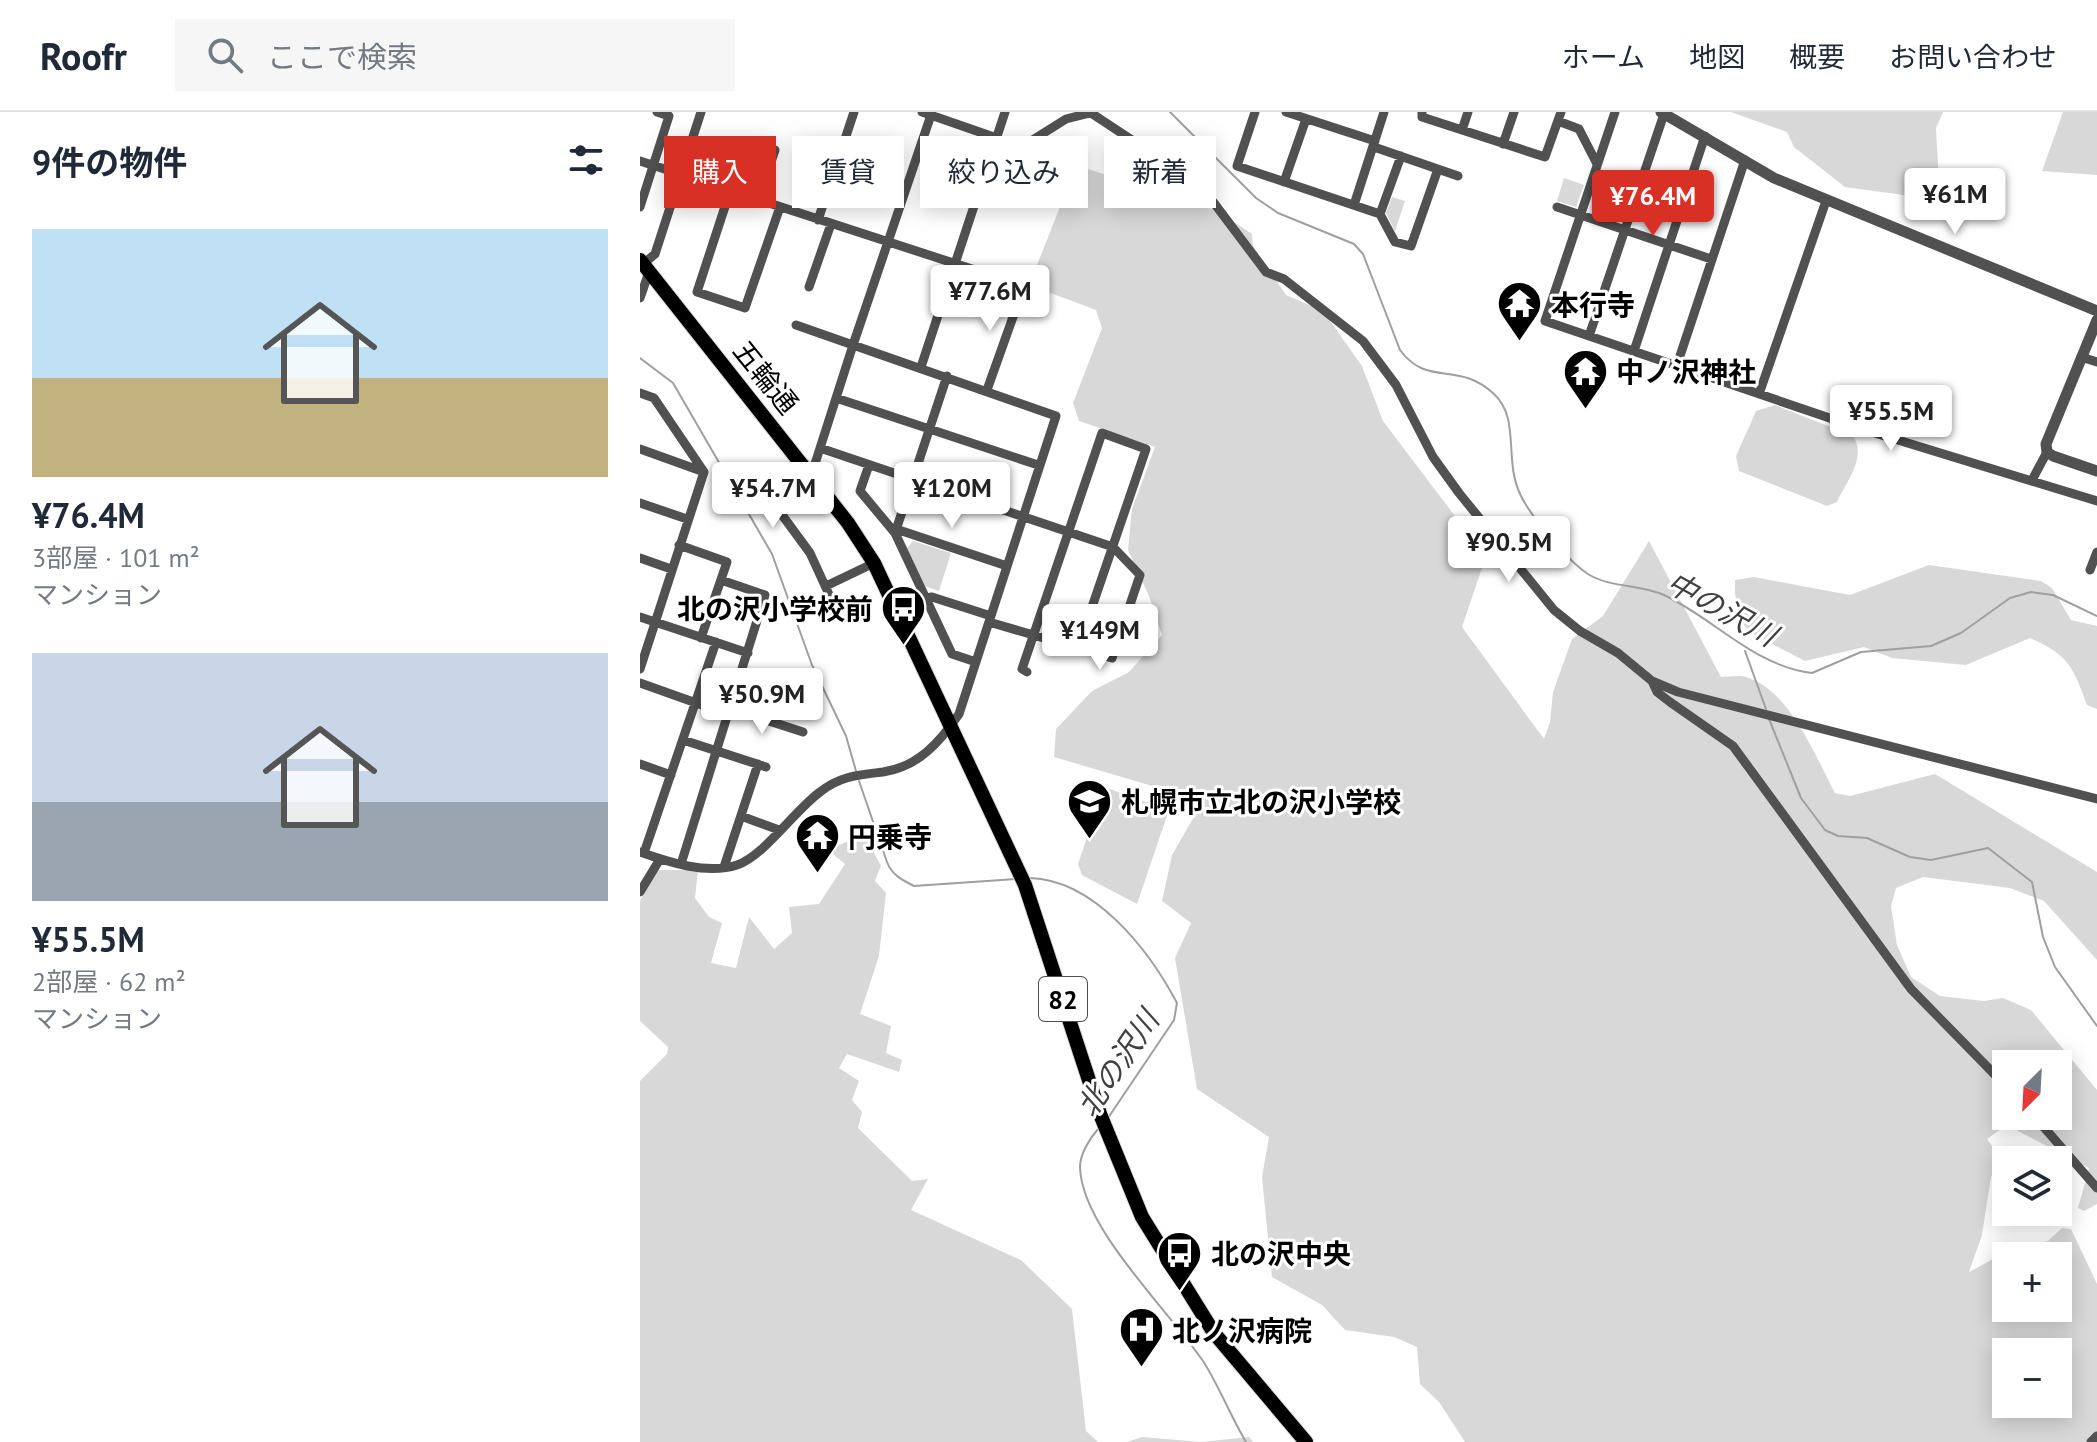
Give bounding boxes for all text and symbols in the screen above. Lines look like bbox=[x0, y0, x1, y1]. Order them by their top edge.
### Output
search box bbox=[175, 19, 735, 91]
text: Roofr bbox=[40, 31, 127, 80]
icon: search bbox=[203, 33, 247, 77]
text: ここで検索 bbox=[267, 37, 417, 76]
text: ホーム bbox=[1562, 38, 1645, 75]
text: 地図 bbox=[1689, 38, 1745, 75]
text: 概要 bbox=[1789, 38, 1845, 75]
text: お問い合わせ bbox=[1889, 38, 2057, 75]
chip: 購入 bbox=[664, 136, 776, 208]
chip: 賃貸 bbox=[792, 136, 904, 208]
chip: 絞り込み bbox=[920, 136, 1088, 208]
chip: 新着 bbox=[1104, 136, 1216, 208]
icon: filters bbox=[564, 138, 608, 182]
text: 9件の物件 bbox=[32, 140, 187, 184]
pin: ¥61M bbox=[1908, 168, 2002, 236]
pin: ¥76.4M bbox=[1588, 170, 1718, 238]
text: ¥61M bbox=[1922, 177, 1988, 210]
text: ¥76.4M bbox=[1610, 179, 1696, 212]
pin: ¥77.6M bbox=[925, 265, 1055, 333]
text: ¥77.6M bbox=[948, 274, 1032, 307]
temple icon: 本行寺 bbox=[1496, 280, 1544, 343]
icon: home bbox=[248, 281, 392, 425]
place label: 本行寺 bbox=[1551, 286, 1635, 323]
street label: 五輪通 bbox=[725, 333, 807, 421]
temple icon: 中ノ沢神社 bbox=[1561, 347, 1609, 410]
place label: 中ノ沢神社 bbox=[1616, 353, 1756, 390]
pin: ¥55.5M bbox=[1826, 385, 1956, 453]
text: ¥55.5M bbox=[1848, 394, 1934, 427]
pin: ¥54.7M bbox=[708, 462, 838, 530]
pin: ¥120M bbox=[896, 462, 1008, 530]
text: ¥54.7M bbox=[730, 471, 816, 504]
text: ¥120M bbox=[912, 471, 992, 504]
text: ¥76.4M bbox=[32, 493, 145, 537]
pin: ¥90.5M bbox=[1444, 516, 1574, 584]
text: ¥90.5M bbox=[1466, 525, 1552, 558]
text: 3部屋 · 101 m² bbox=[32, 541, 200, 574]
water label: 中の沢川 bbox=[1660, 562, 1787, 656]
text: マンション bbox=[32, 578, 162, 611]
bus stop icon: 北の沢小学校前 bbox=[880, 584, 928, 647]
place label: 北の沢小学校前 bbox=[677, 590, 873, 627]
pin: ¥149M bbox=[1044, 604, 1156, 672]
text: ¥149M bbox=[1060, 613, 1140, 646]
pin: ¥50.9M bbox=[697, 668, 827, 736]
text: ¥50.9M bbox=[719, 677, 805, 710]
icon: home bbox=[248, 705, 392, 849]
school or university icon: 札幌市立北の沢小学校 bbox=[1066, 777, 1114, 840]
place label: 札幌市立北の沢小学校 bbox=[1121, 783, 1401, 820]
temple icon: 円乗寺 bbox=[793, 812, 841, 875]
place label: 円乗寺 bbox=[848, 818, 932, 855]
text: ¥55.5M bbox=[32, 917, 145, 961]
text: 2部屋 · 62 m² bbox=[32, 965, 186, 998]
road number: 82 bbox=[1039, 977, 1087, 1021]
water label: 北の沢川 bbox=[1067, 1000, 1168, 1124]
text: マンション bbox=[32, 1002, 162, 1035]
north arrow bbox=[1992, 1050, 2072, 1130]
map controls bbox=[1992, 1050, 2072, 1418]
button: layers bbox=[1992, 1146, 2072, 1226]
bus stop icon: 北の沢中央 bbox=[1156, 1229, 1204, 1292]
place label: 北の沢中央 bbox=[1211, 1235, 1351, 1272]
button: + bbox=[1992, 1242, 2072, 1322]
hospital icon: 北ノ沢病院 bbox=[1117, 1306, 1165, 1369]
place label: 北ノ沢病院 bbox=[1172, 1312, 1312, 1349]
button: − bbox=[1992, 1338, 2072, 1418]

